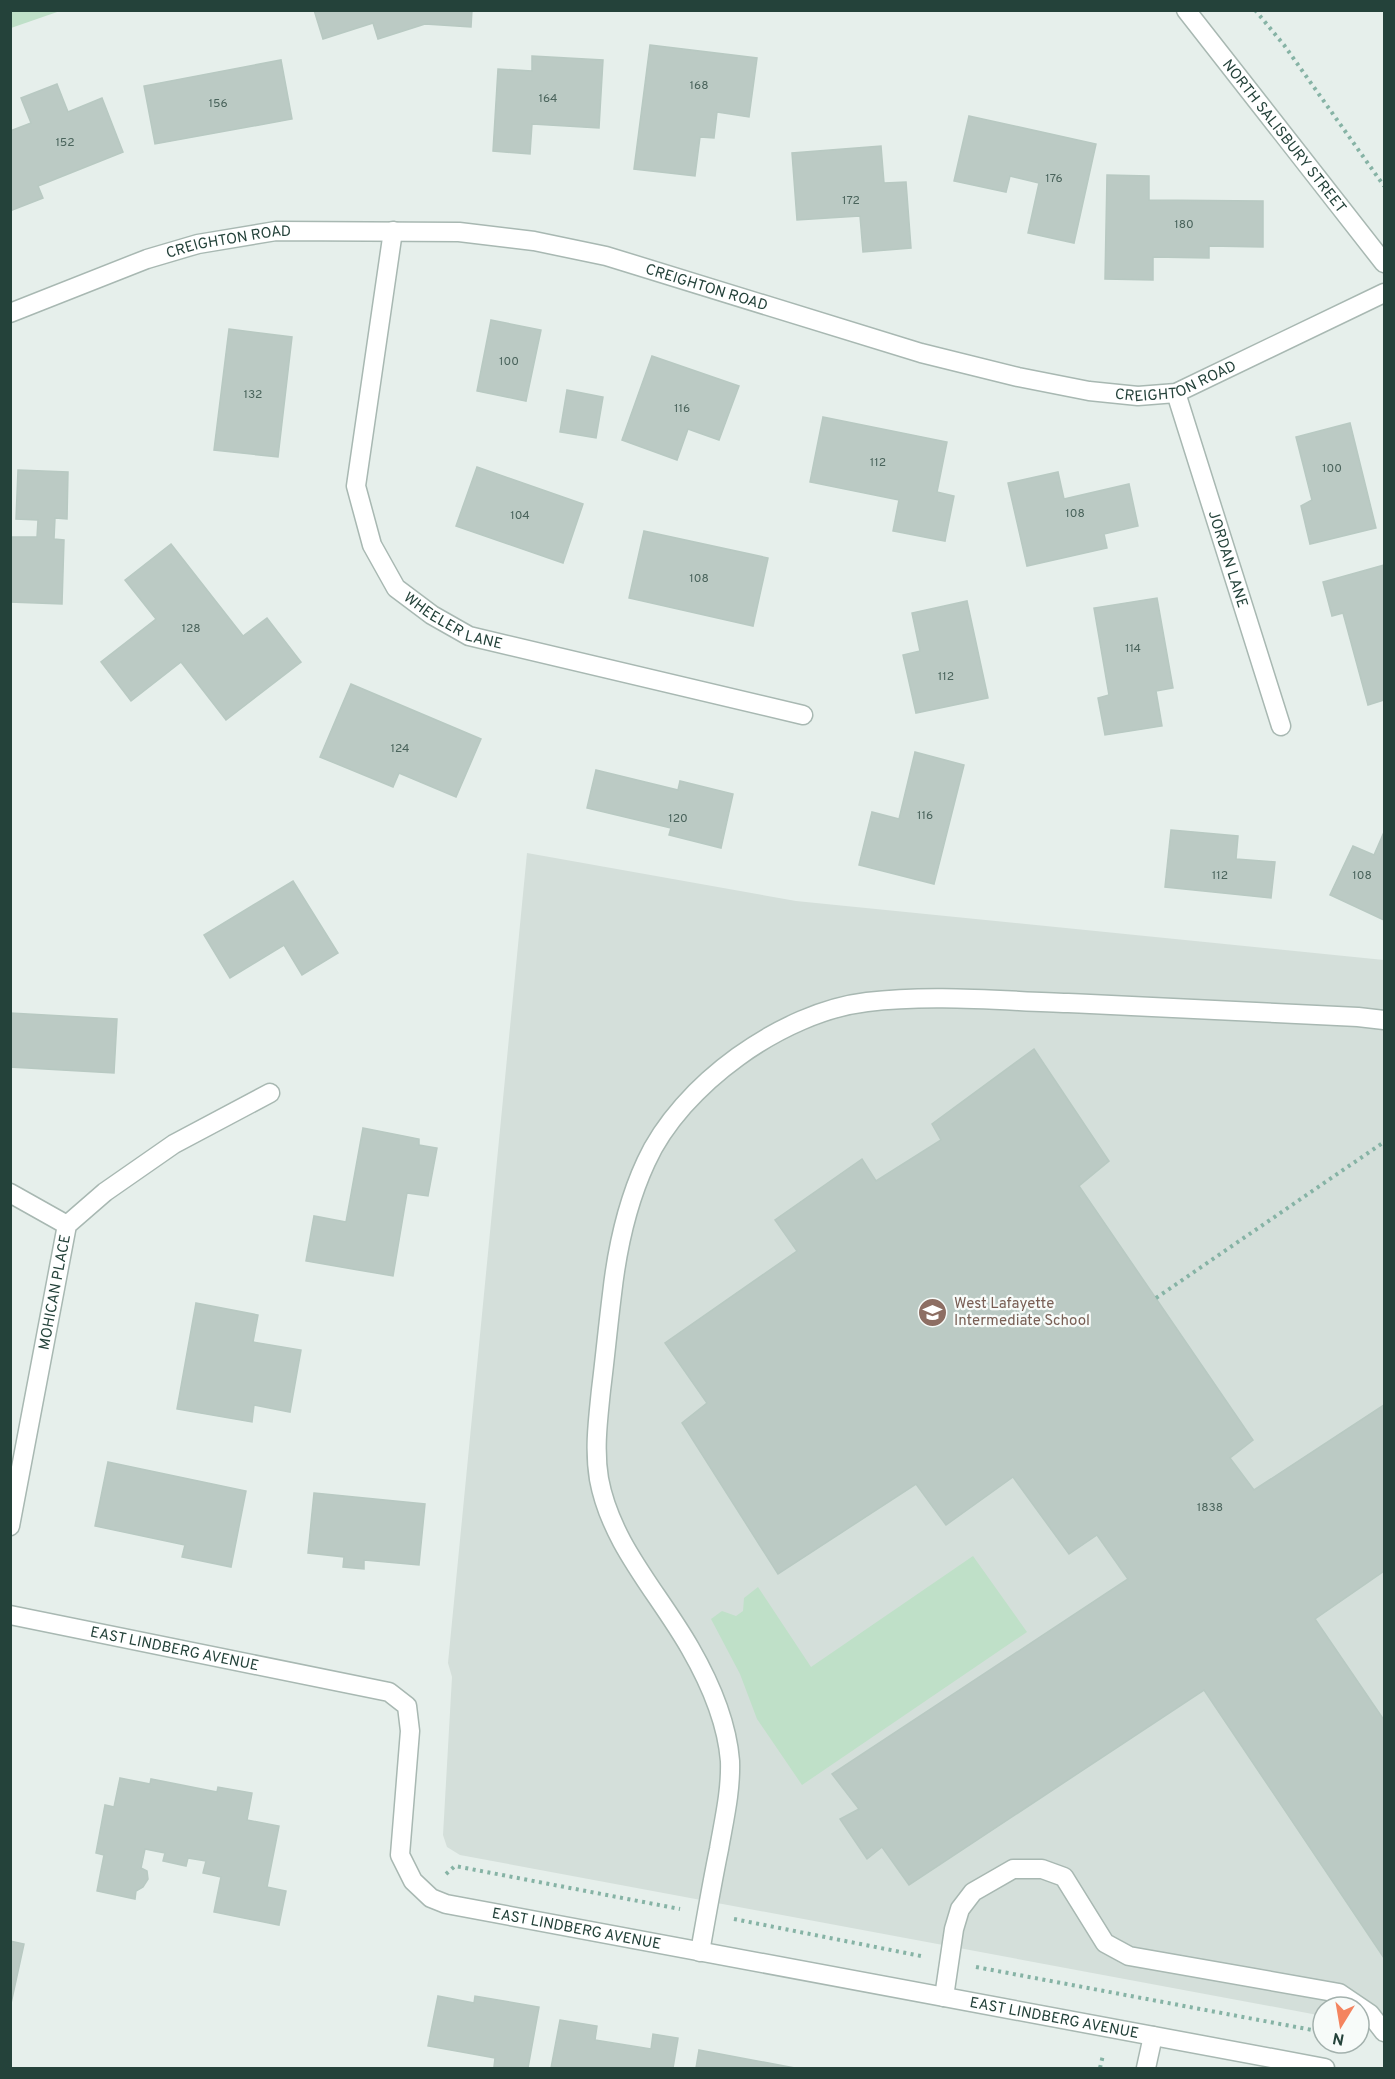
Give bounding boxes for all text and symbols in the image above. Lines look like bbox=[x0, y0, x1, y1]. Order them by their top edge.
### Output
street label: NORTH SALISBURY STREET bbox=[1217, 56, 1350, 218]
house number: 168 bbox=[690, 78, 708, 94]
house number: 164 bbox=[538, 91, 558, 107]
house number: 156 bbox=[208, 96, 228, 112]
house number: 152 bbox=[55, 135, 75, 151]
house number: 176 bbox=[1045, 171, 1063, 187]
house number: 172 bbox=[842, 193, 860, 209]
house number: 180 bbox=[1174, 217, 1194, 233]
street label: CREIGHTON ROAD bbox=[164, 222, 291, 264]
street label: CREIGHTON ROAD bbox=[643, 261, 770, 316]
house number: 100 bbox=[499, 354, 519, 370]
street label: CREIGHTON ROAD bbox=[1114, 357, 1240, 407]
house number: 132 bbox=[244, 387, 262, 403]
house number: 116 bbox=[674, 401, 690, 417]
house number: 112 bbox=[870, 455, 886, 471]
house number: 100 bbox=[1322, 461, 1342, 477]
house number: 108 bbox=[1065, 506, 1085, 522]
house number: 104 bbox=[510, 508, 530, 524]
street label: JORDAN LANE bbox=[1203, 508, 1251, 610]
house number: 108 bbox=[689, 571, 709, 587]
street label: WHEELER LANE bbox=[399, 589, 504, 655]
house number: 128 bbox=[181, 621, 201, 637]
house number: 114 bbox=[1125, 641, 1141, 657]
house number: 112 bbox=[938, 669, 954, 685]
house number: 124 bbox=[390, 741, 410, 757]
house number: 116 bbox=[917, 808, 933, 824]
house number: 120 bbox=[668, 811, 688, 827]
house number: 112 bbox=[1212, 868, 1228, 884]
house number: 108 bbox=[1352, 868, 1372, 884]
street label: MOHICAN PLACE bbox=[36, 1233, 76, 1352]
place label: West Lafayette Intermediate School bbox=[954, 1295, 1090, 1331]
school or university icon: West Lafayette Intermediate School bbox=[917, 1296, 949, 1328]
house number: 1838 bbox=[1197, 1500, 1223, 1516]
street label: EAST LINDBERG AVENUE bbox=[88, 1624, 260, 1676]
street label: EAST LINDBERG AVENUE bbox=[490, 1905, 662, 1955]
street label: EAST LINDBERG AVENUE bbox=[968, 1994, 1140, 2044]
north arrow bbox=[1311, 1995, 1371, 2055]
text: N bbox=[1331, 2027, 1346, 2049]

